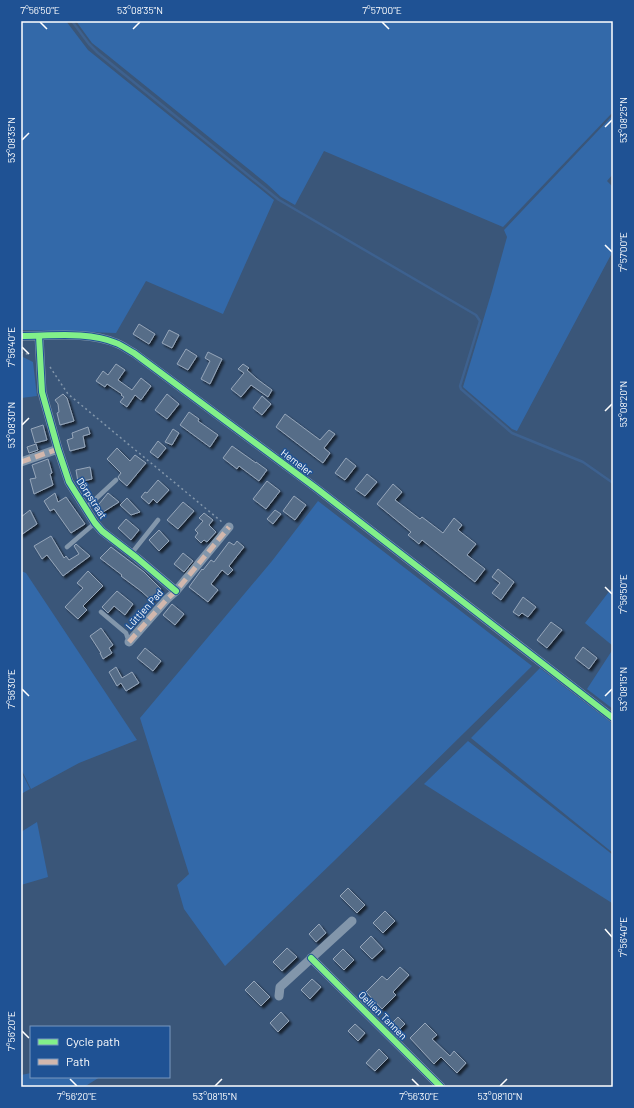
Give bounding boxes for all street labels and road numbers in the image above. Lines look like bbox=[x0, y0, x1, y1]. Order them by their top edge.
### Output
street label: Hemeler bbox=[279, 446, 316, 478]
street label: Dörpstraat bbox=[74, 475, 110, 521]
street label: Lüttjen Pad bbox=[123, 586, 165, 632]
street label: Oellien Tannen bbox=[356, 988, 410, 1042]

